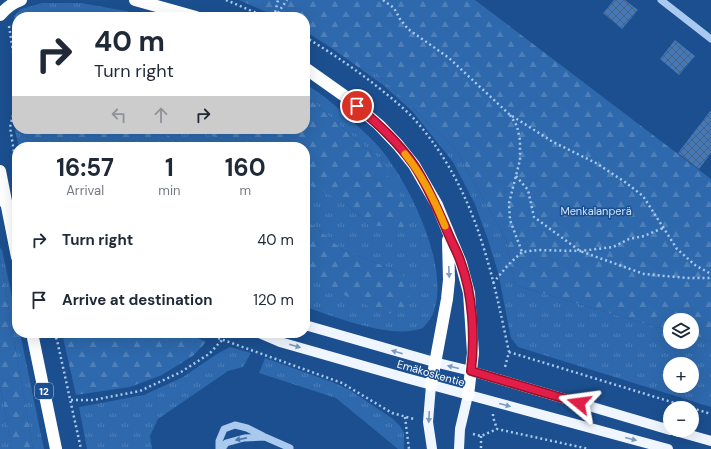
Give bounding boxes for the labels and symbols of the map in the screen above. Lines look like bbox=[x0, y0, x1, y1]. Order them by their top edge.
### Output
pin bbox=[340, 89, 374, 123]
park label: Menkalanperä bbox=[560, 204, 632, 218]
one-way arrow bbox=[446, 266, 452, 279]
one-way arrow bbox=[290, 343, 302, 349]
one-way arrow bbox=[391, 349, 403, 355]
street label: Emäkoskentie bbox=[395, 357, 467, 389]
one-way arrow bbox=[447, 364, 459, 370]
position arrow bbox=[558, 382, 600, 424]
road number: 12 bbox=[35, 383, 53, 399]
one-way arrow bbox=[499, 403, 511, 409]
one-way arrow bbox=[426, 411, 432, 424]
one-way arrow bbox=[625, 436, 637, 442]
one-way arrow bbox=[235, 437, 247, 443]

